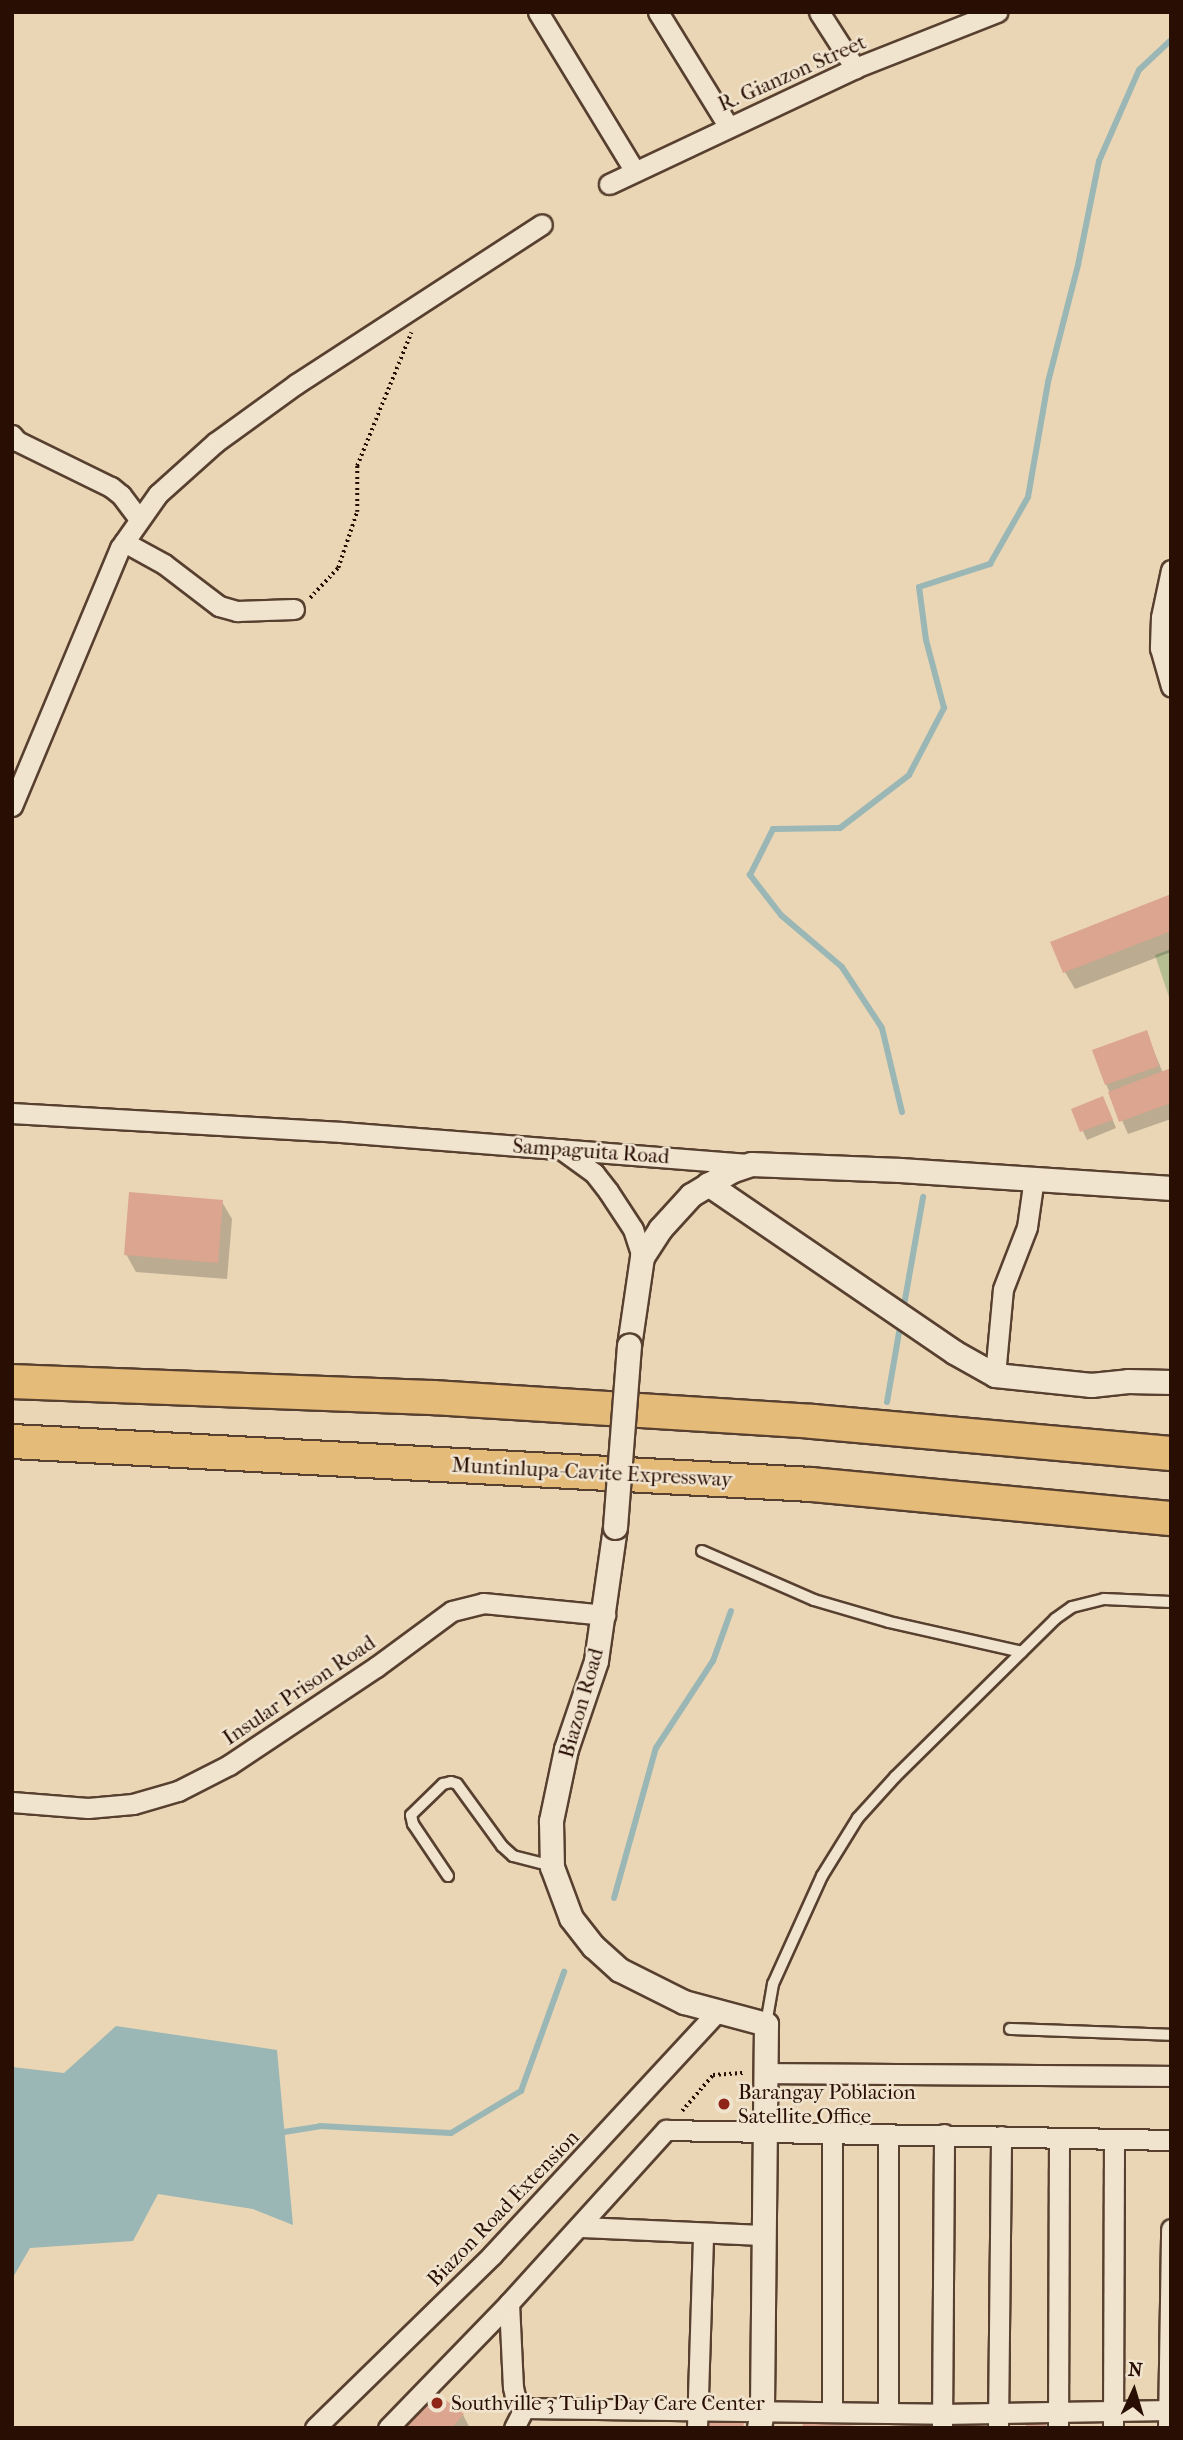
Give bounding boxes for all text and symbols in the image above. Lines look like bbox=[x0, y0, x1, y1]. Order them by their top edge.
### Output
street label: R. Gianzon Street bbox=[714, 29, 870, 117]
street label: Sampaguita Road bbox=[512, 1133, 670, 1169]
street label: Muntinlupa-Cavite Expressway bbox=[451, 1452, 733, 1492]
street label: Insular Prison Road bbox=[218, 1630, 380, 1750]
street label: Biazon Road bbox=[553, 1645, 609, 1761]
place label: Barangay Poblacion Satellite Office bbox=[738, 2079, 916, 2129]
marker: Barangay Poblacion Satellite Office bbox=[716, 2096, 732, 2112]
street label: Biazon Road Extension bbox=[422, 2125, 584, 2291]
north arrow bbox=[1099, 2356, 1169, 2426]
text: N bbox=[1127, 2359, 1143, 2382]
place label: Southville 3 Tulip Day Care Center bbox=[451, 2390, 765, 2416]
marker: Southville 3 Tulip Day Care Center bbox=[429, 2395, 445, 2411]

